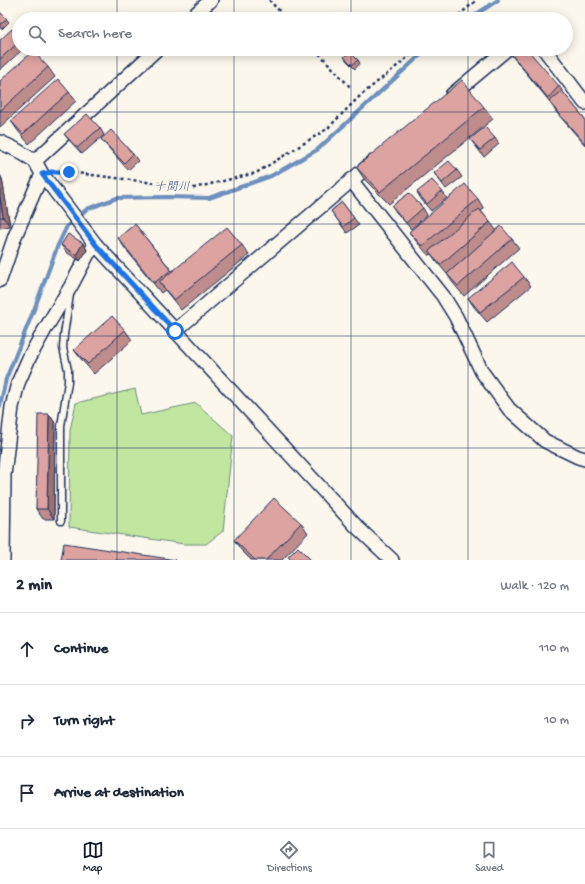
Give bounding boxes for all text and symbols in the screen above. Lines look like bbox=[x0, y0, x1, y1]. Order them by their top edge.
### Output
search box bbox=[12, 12, 573, 56]
icon: search bbox=[26, 23, 48, 45]
text: Search here bbox=[58, 25, 132, 43]
route end bbox=[60, 163, 78, 181]
water label: 十間川 bbox=[154, 180, 190, 195]
route start bbox=[166, 322, 184, 340]
text: 2 min bbox=[16, 576, 52, 596]
text: Walk · 120 m bbox=[501, 579, 569, 594]
icon: ahead bbox=[16, 638, 38, 660]
text: Continue bbox=[54, 640, 108, 658]
text: 110 m bbox=[539, 641, 569, 656]
icon: right bbox=[16, 710, 38, 732]
text: Turn right bbox=[54, 712, 114, 730]
text: 10 m bbox=[544, 713, 569, 728]
icon: arrive bbox=[16, 782, 38, 804]
text: Arrive at destination bbox=[54, 784, 184, 802]
tab: Map bbox=[82, 839, 104, 875]
tab: Directions bbox=[267, 839, 312, 875]
tab: Saved bbox=[475, 839, 503, 875]

